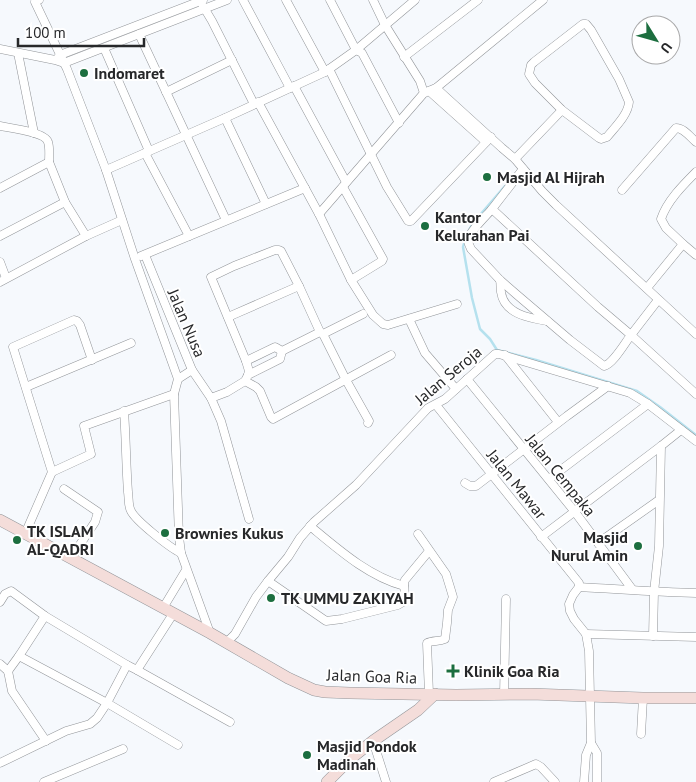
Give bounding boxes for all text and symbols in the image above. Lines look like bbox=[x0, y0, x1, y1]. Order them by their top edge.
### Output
scale bar bbox=[18, 15, 144, 47]
north arrow bbox=[631, 15, 681, 65]
text: 100 m bbox=[25, 23, 66, 42]
text: U bbox=[657, 39, 676, 57]
place label: Indomaret bbox=[94, 63, 165, 83]
marker: Indomaret bbox=[78, 67, 90, 79]
place label: Masjid Al Hijrah bbox=[497, 167, 605, 187]
marker: Masjid Al Hijrah bbox=[481, 171, 493, 183]
place label: Kantor Kelurahan Pai bbox=[435, 207, 530, 245]
marker: Kantor Kelurahan Pai bbox=[419, 220, 431, 232]
street label: Jalan Nusa bbox=[163, 285, 210, 360]
street label: Jalan Seroja bbox=[410, 341, 485, 409]
street label: Jalan Cempaka bbox=[521, 429, 600, 520]
street label: Jalan Mawar bbox=[482, 444, 552, 523]
place label: TK ISLAM AL-QADRI bbox=[27, 521, 94, 559]
place label: Brownies Kukus bbox=[175, 523, 284, 543]
marker: Brownies Kukus bbox=[159, 527, 171, 539]
place label: Masjid Nurul Amin bbox=[551, 527, 628, 565]
marker: TK ISLAM AL-QADRI bbox=[11, 534, 23, 546]
marker: Masjid Nurul Amin bbox=[632, 540, 644, 552]
place label: TK UMMU ZAKIYAH bbox=[281, 588, 414, 608]
marker: TK UMMU ZAKIYAH bbox=[265, 592, 277, 604]
place label: Klinik Goa Ria bbox=[464, 661, 559, 681]
street label: Jalan Goa Ria bbox=[325, 664, 418, 688]
marker: Klinik Goa Ria bbox=[446, 664, 460, 678]
place label: Masjid Pondok Madinah bbox=[317, 736, 417, 774]
marker: Masjid Pondok Madinah bbox=[301, 749, 313, 761]

